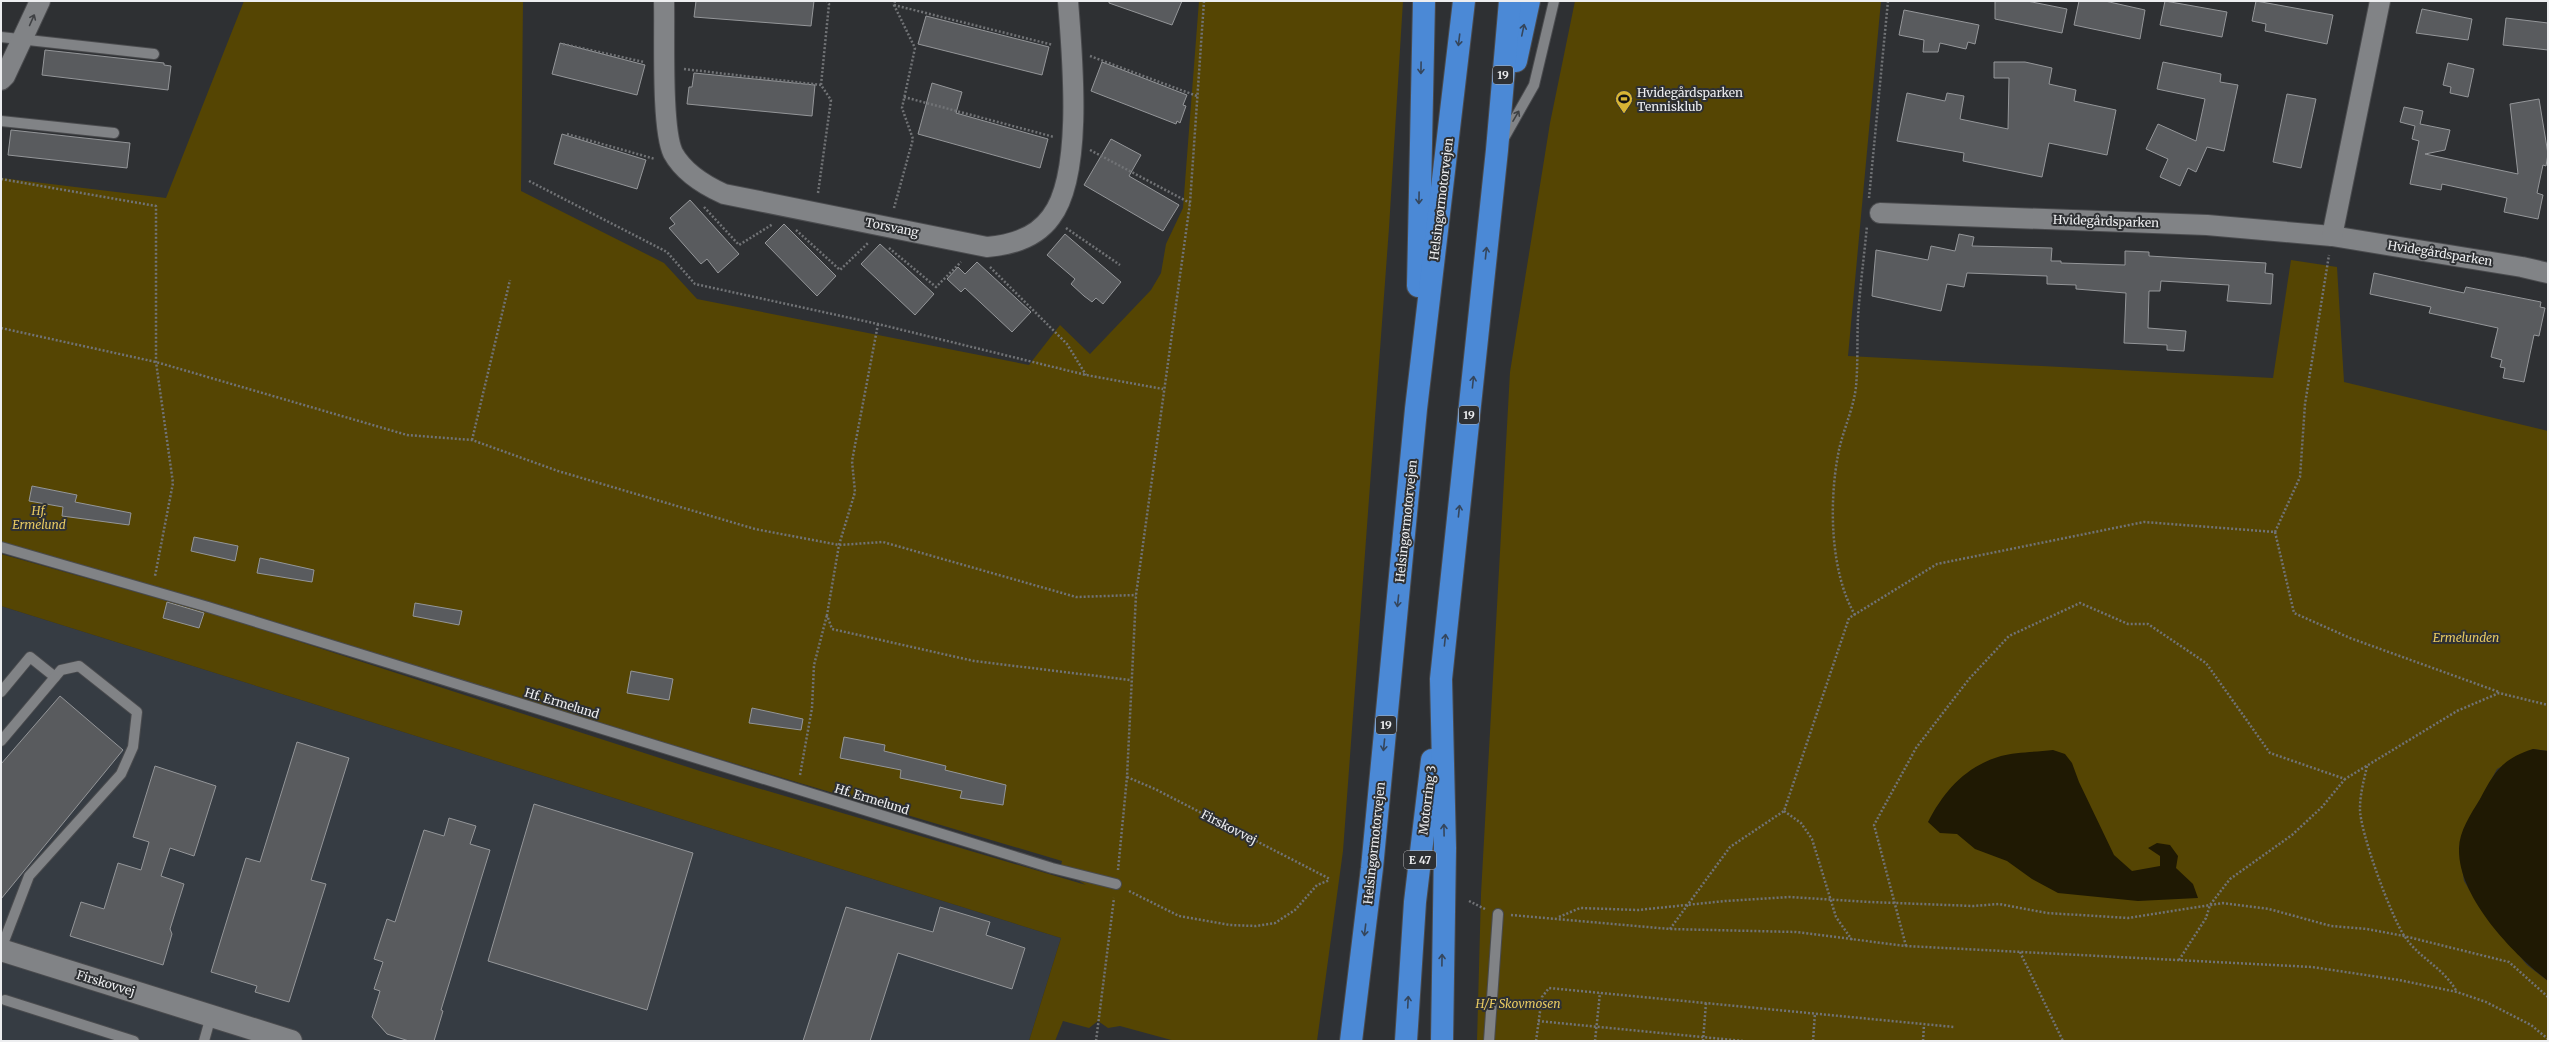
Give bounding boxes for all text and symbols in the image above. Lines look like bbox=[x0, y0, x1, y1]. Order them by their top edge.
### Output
one-way arrow bbox=[29, 15, 36, 27]
one-way arrow bbox=[1519, 24, 1527, 37]
one-way arrow bbox=[1455, 33, 1463, 46]
one-way arrow bbox=[1417, 61, 1425, 74]
road number: 19 bbox=[1493, 66, 1513, 84]
place label: Hvidegårdsparken Tennisklub bbox=[1637, 85, 1743, 114]
sports icon: Hvidegårdsparken Tennisklub bbox=[1614, 89, 1634, 114]
one-way arrow bbox=[1513, 110, 1521, 122]
street label: Helsingørmotorvejen bbox=[1426, 137, 1456, 261]
one-way arrow bbox=[1416, 191, 1423, 204]
street label: Hvidegårdsparken bbox=[2053, 212, 2159, 230]
street label: Torsvang bbox=[864, 214, 921, 240]
street label: Hvidegårdsparken bbox=[2386, 237, 2494, 269]
one-way arrow bbox=[1483, 247, 1490, 260]
one-way arrow bbox=[1469, 376, 1476, 389]
road number: 19 bbox=[1459, 406, 1479, 424]
street label: Helsingørmotorvejen bbox=[1392, 459, 1420, 583]
park label: Hf. Ermelund bbox=[12, 503, 66, 532]
one-way arrow bbox=[1455, 505, 1463, 518]
one-way arrow bbox=[1394, 594, 1402, 607]
park label: Ermelunden bbox=[2433, 630, 2499, 645]
one-way arrow bbox=[1442, 634, 1449, 647]
street label: Hf. Ermelund bbox=[523, 685, 601, 721]
road number: 19 bbox=[1376, 716, 1396, 734]
one-way arrow bbox=[1380, 738, 1388, 751]
street label: Motorring 3 bbox=[1415, 764, 1439, 836]
street label: Hf. Ermelund bbox=[833, 781, 911, 817]
street label: Helsingørmotorvejen bbox=[1360, 781, 1388, 905]
street label: Firskovvej bbox=[1199, 807, 1259, 847]
one-way arrow bbox=[1440, 824, 1448, 837]
road number: E 47 bbox=[1404, 851, 1436, 869]
one-way arrow bbox=[1361, 923, 1369, 936]
one-way arrow bbox=[1438, 954, 1446, 967]
street label: Firskovvej bbox=[75, 967, 137, 999]
one-way arrow bbox=[1404, 996, 1411, 1009]
park label: H/F Skovmosen bbox=[1475, 996, 1560, 1011]

